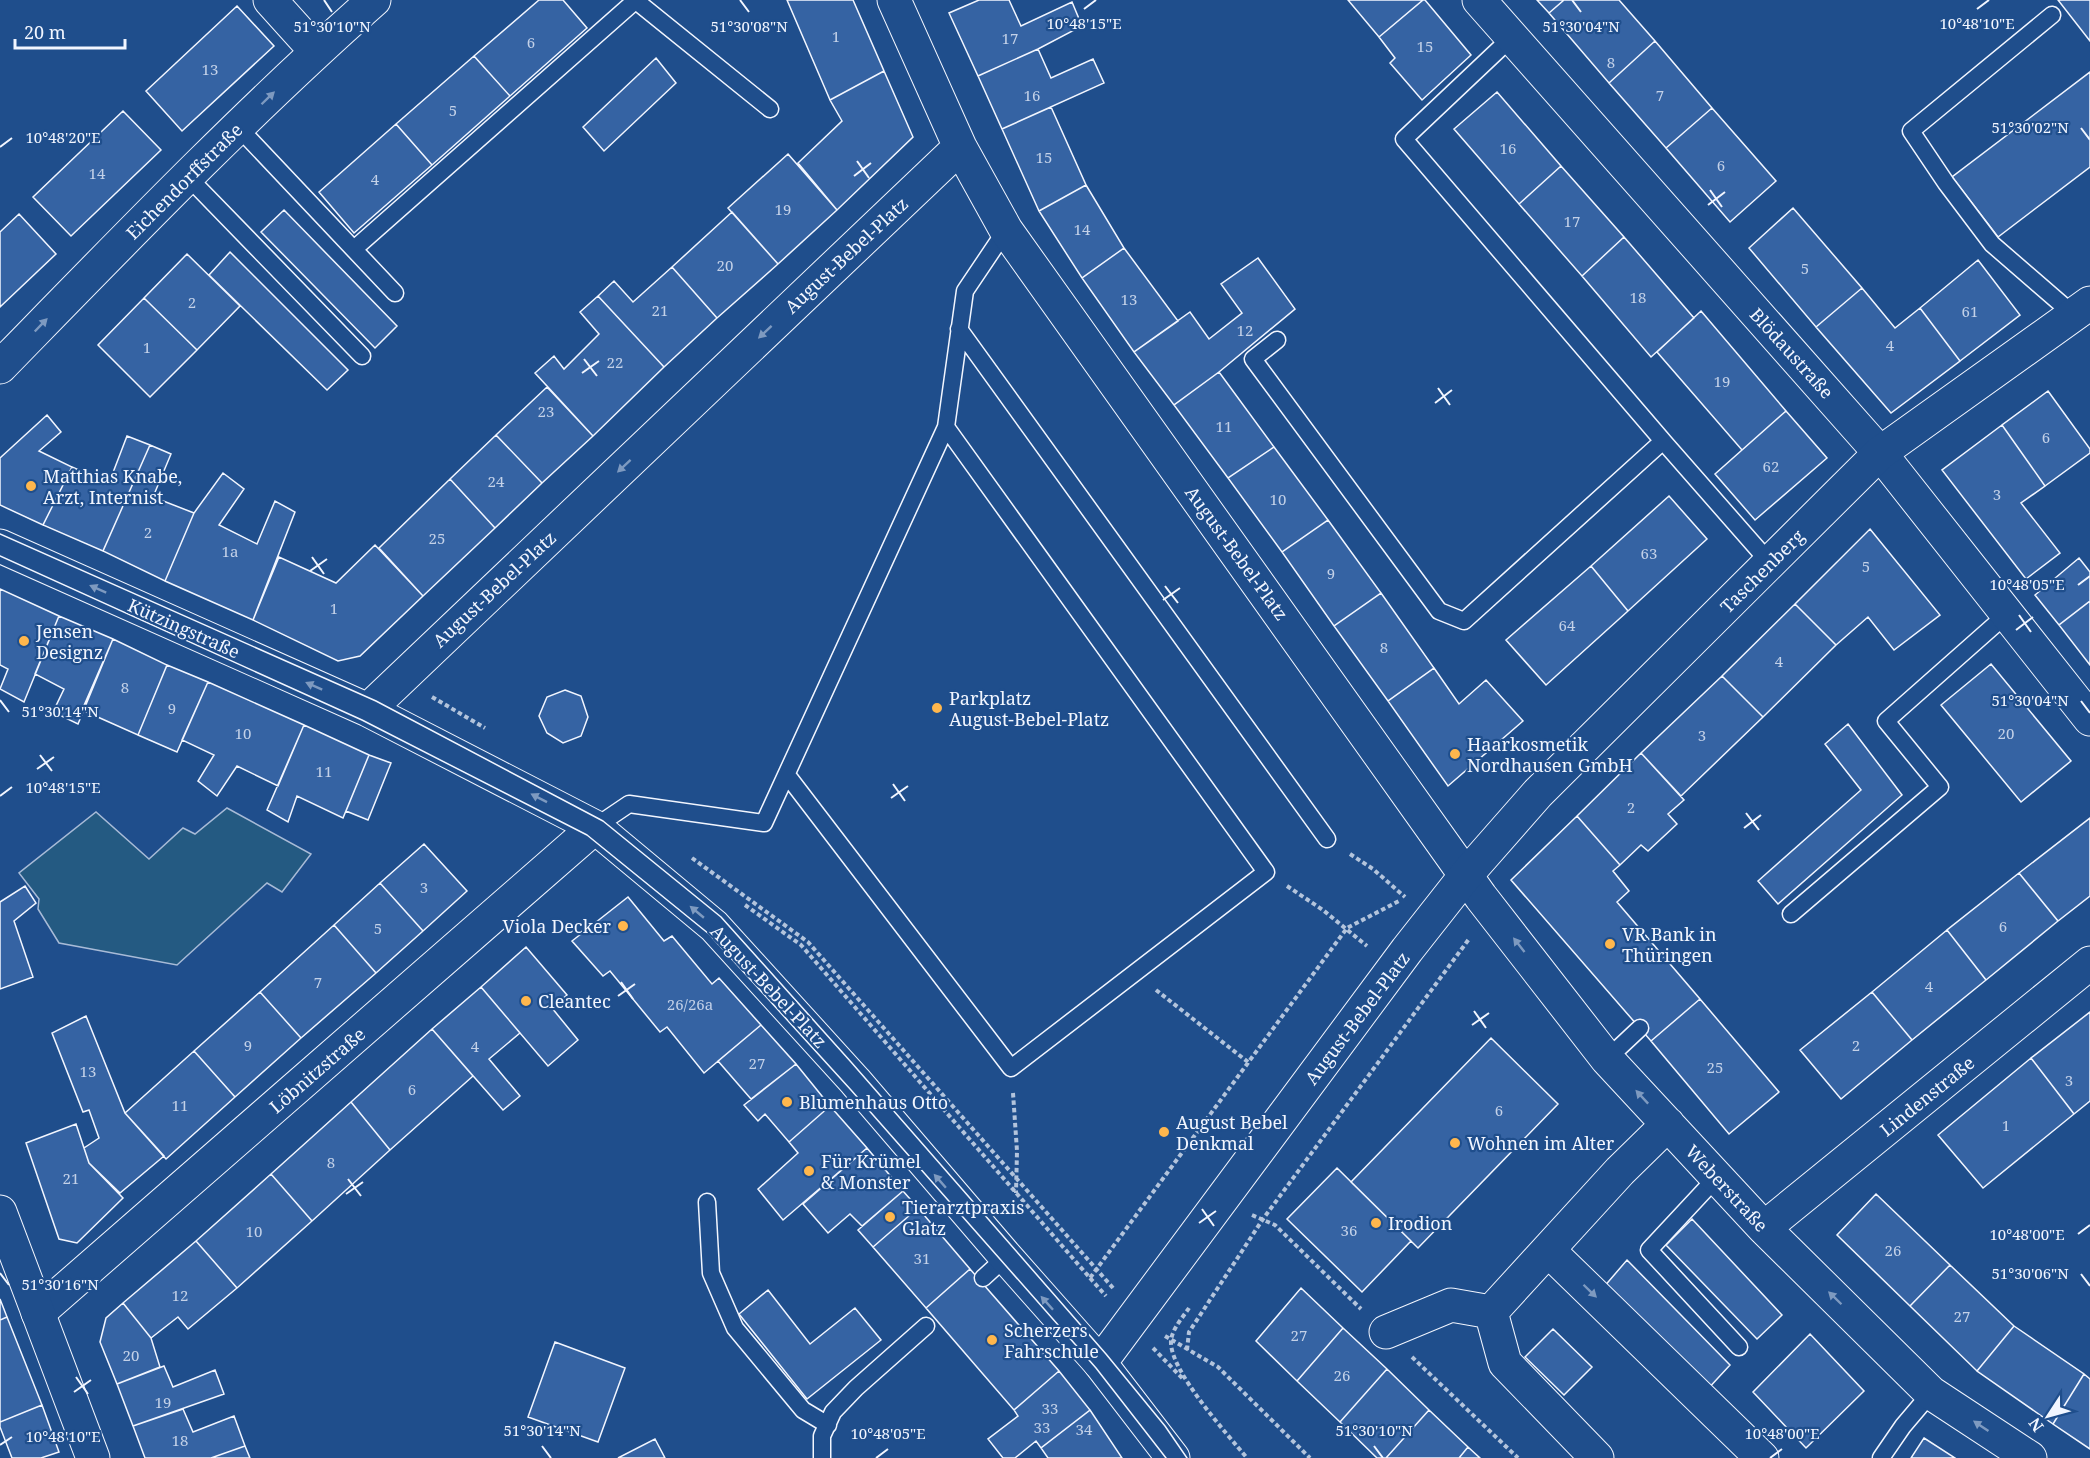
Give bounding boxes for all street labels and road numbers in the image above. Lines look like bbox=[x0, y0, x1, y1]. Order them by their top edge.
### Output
street label: Eichendorffstraße bbox=[121, 118, 247, 244]
street label: August-Bebel-Platz bbox=[779, 192, 913, 318]
street label: Blödaustraße bbox=[1745, 302, 1839, 404]
street label: August-Bebel-Platz bbox=[1180, 481, 1294, 625]
street label: Taschenberg bbox=[1715, 524, 1809, 618]
street label: August-Bebel-Platz bbox=[427, 526, 561, 652]
street label: Kützingstraße bbox=[124, 593, 244, 663]
street label: August-Bebel-Platz bbox=[706, 919, 832, 1053]
street label: August-Bebel-Platz bbox=[1299, 947, 1415, 1089]
street label: Löbnitzstraße bbox=[264, 1022, 370, 1118]
street label: Lindenstraße bbox=[1875, 1051, 1979, 1141]
street label: Weberstraße bbox=[1681, 1139, 1773, 1237]

